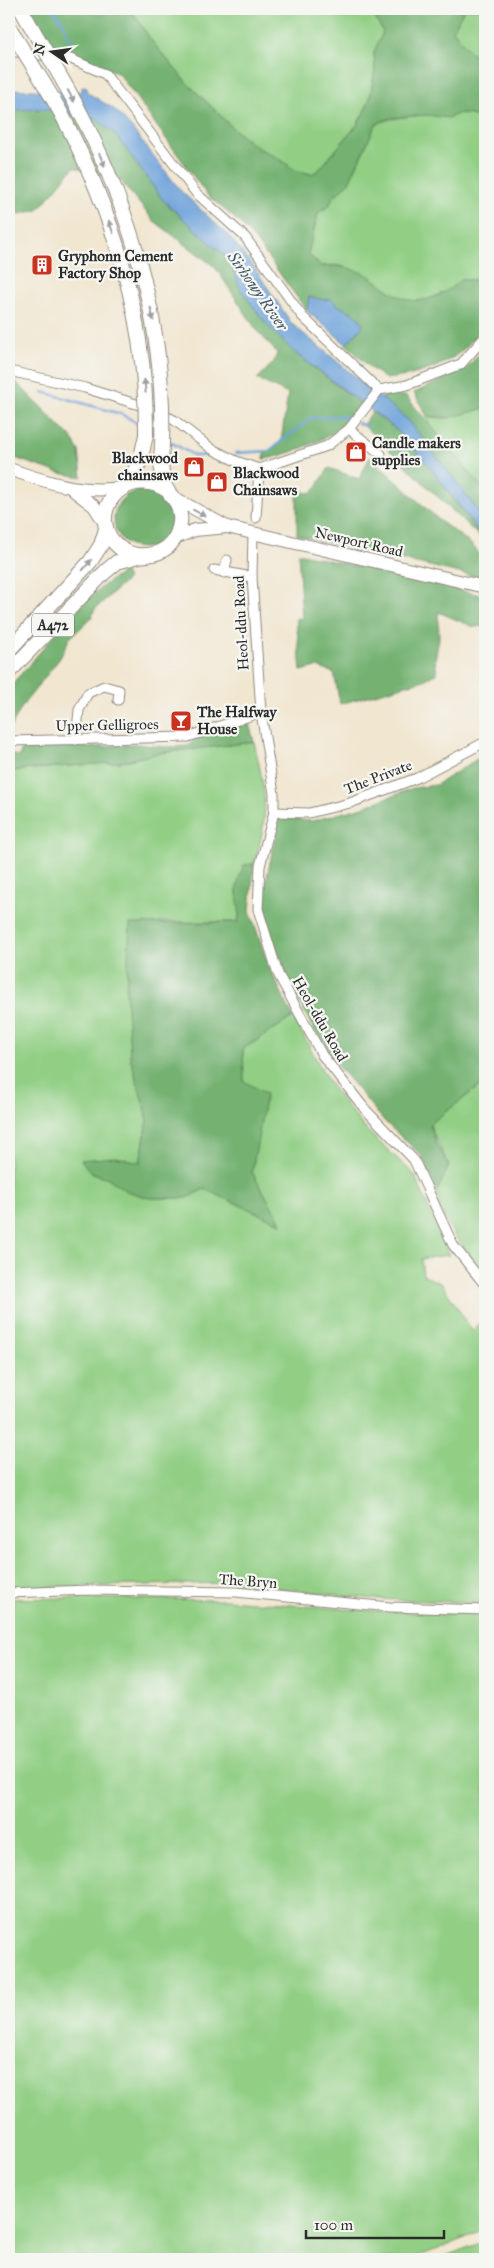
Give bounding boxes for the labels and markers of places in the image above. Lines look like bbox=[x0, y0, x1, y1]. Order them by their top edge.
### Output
place label: Gryphonn Cement Factory Shop bbox=[58, 247, 174, 283]
building icon: Gryphonn Cement Factory Shop bbox=[30, 253, 54, 277]
place label: Candle makers supplies bbox=[372, 434, 461, 470]
shop icon: Candle makers supplies bbox=[344, 440, 368, 464]
place label: Blackwood chainsaws bbox=[112, 449, 179, 484]
shop icon: Blackwood chainsaws bbox=[182, 455, 206, 479]
place label: Blackwood Chainsaws bbox=[233, 464, 300, 499]
shop icon: Blackwood Chainsaws bbox=[205, 470, 229, 494]
place label: The Halfway House bbox=[196, 703, 277, 738]
bar icon: The Halfway House bbox=[169, 709, 193, 733]

